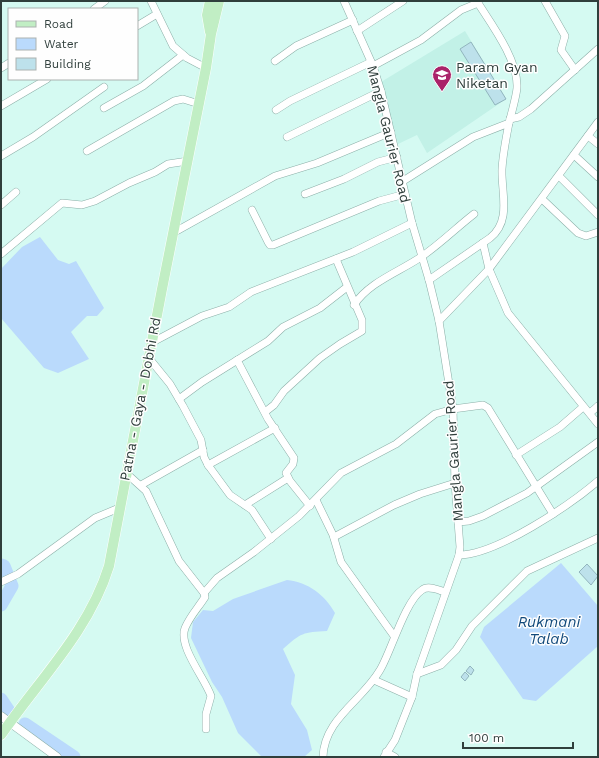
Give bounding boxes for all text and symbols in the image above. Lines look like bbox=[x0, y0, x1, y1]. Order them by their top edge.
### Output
legend bbox=[8, 8, 138, 80]
text: Road bbox=[44, 17, 73, 31]
text: Water bbox=[44, 37, 79, 51]
text: Building bbox=[44, 57, 91, 71]
place label: Param Gyan Niketan bbox=[456, 59, 538, 91]
street label: Mangla Gaurier Road bbox=[364, 64, 414, 204]
school or university icon: Param Gyan Niketan bbox=[431, 64, 453, 92]
street label: Patna - Gaya - Dobhi Rd bbox=[116, 316, 164, 482]
street label: Mangla Gaurier Road bbox=[440, 380, 466, 522]
water label: Rukmani Talab bbox=[518, 613, 581, 648]
scale bar bbox=[463, 724, 573, 750]
text: 100 m bbox=[469, 731, 504, 745]

